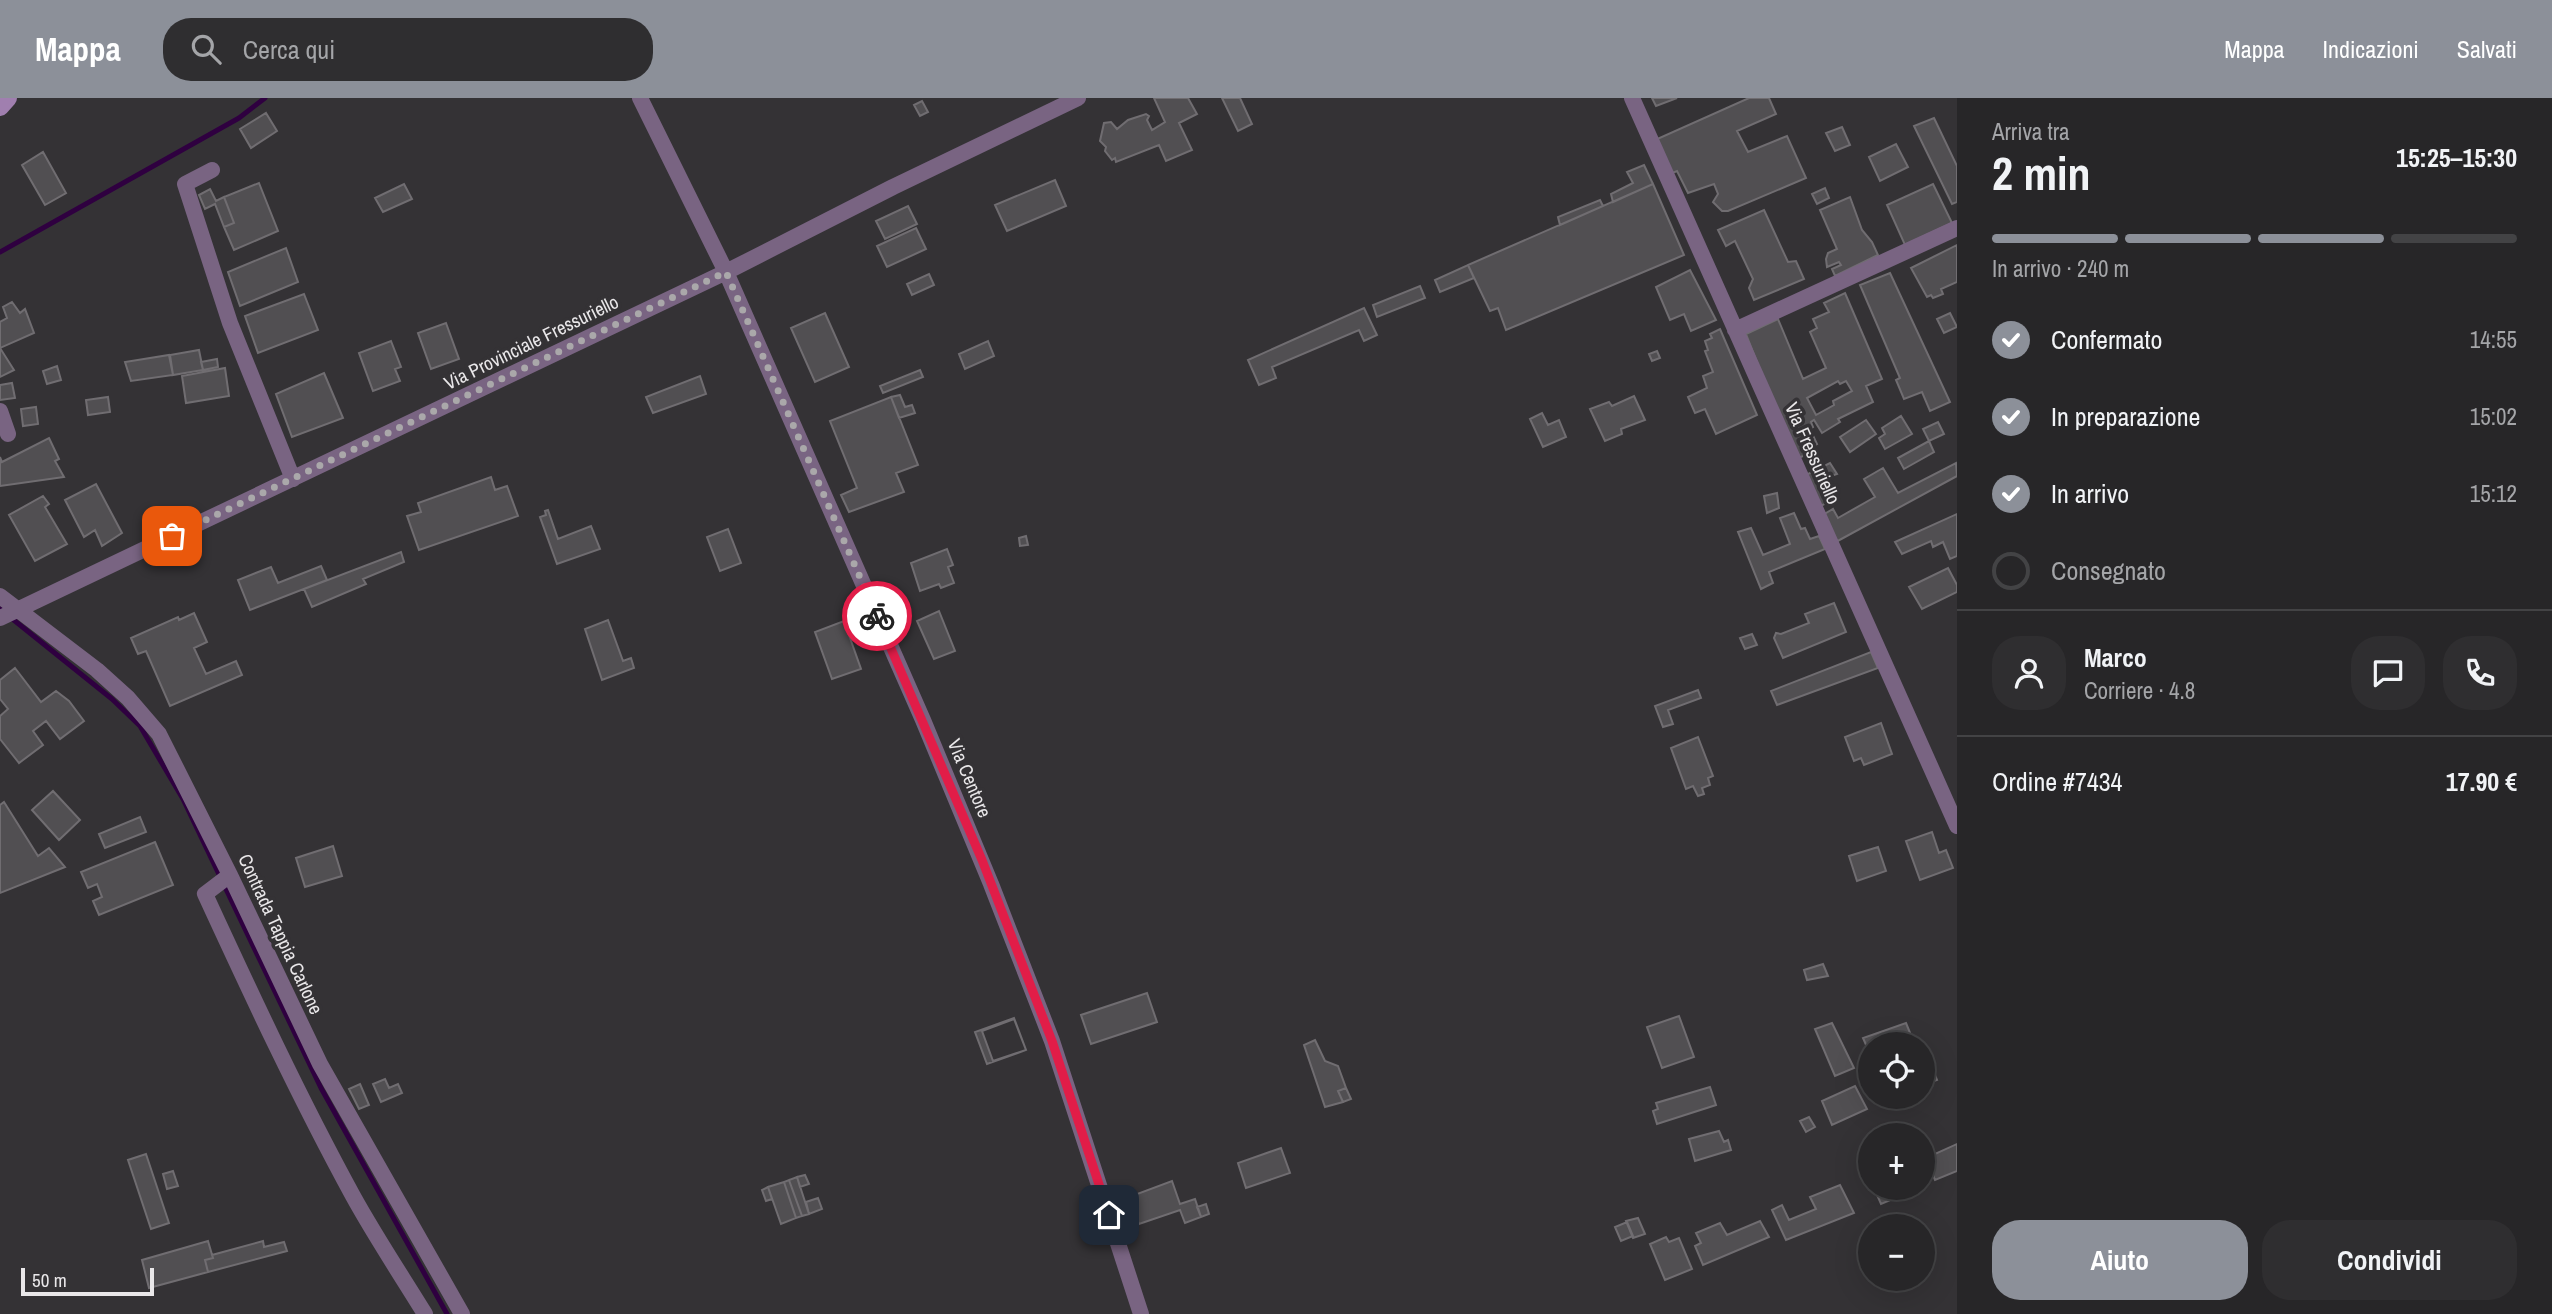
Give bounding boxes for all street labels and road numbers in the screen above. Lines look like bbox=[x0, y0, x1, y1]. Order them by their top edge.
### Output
street label: Via Provinciale Fressuriello bbox=[439, 288, 623, 396]
street label: Via Fressuriello bbox=[1779, 398, 1847, 508]
street label: Via Centore bbox=[942, 735, 998, 821]
street label: Contrada Tappia Carlone bbox=[232, 850, 330, 1018]

